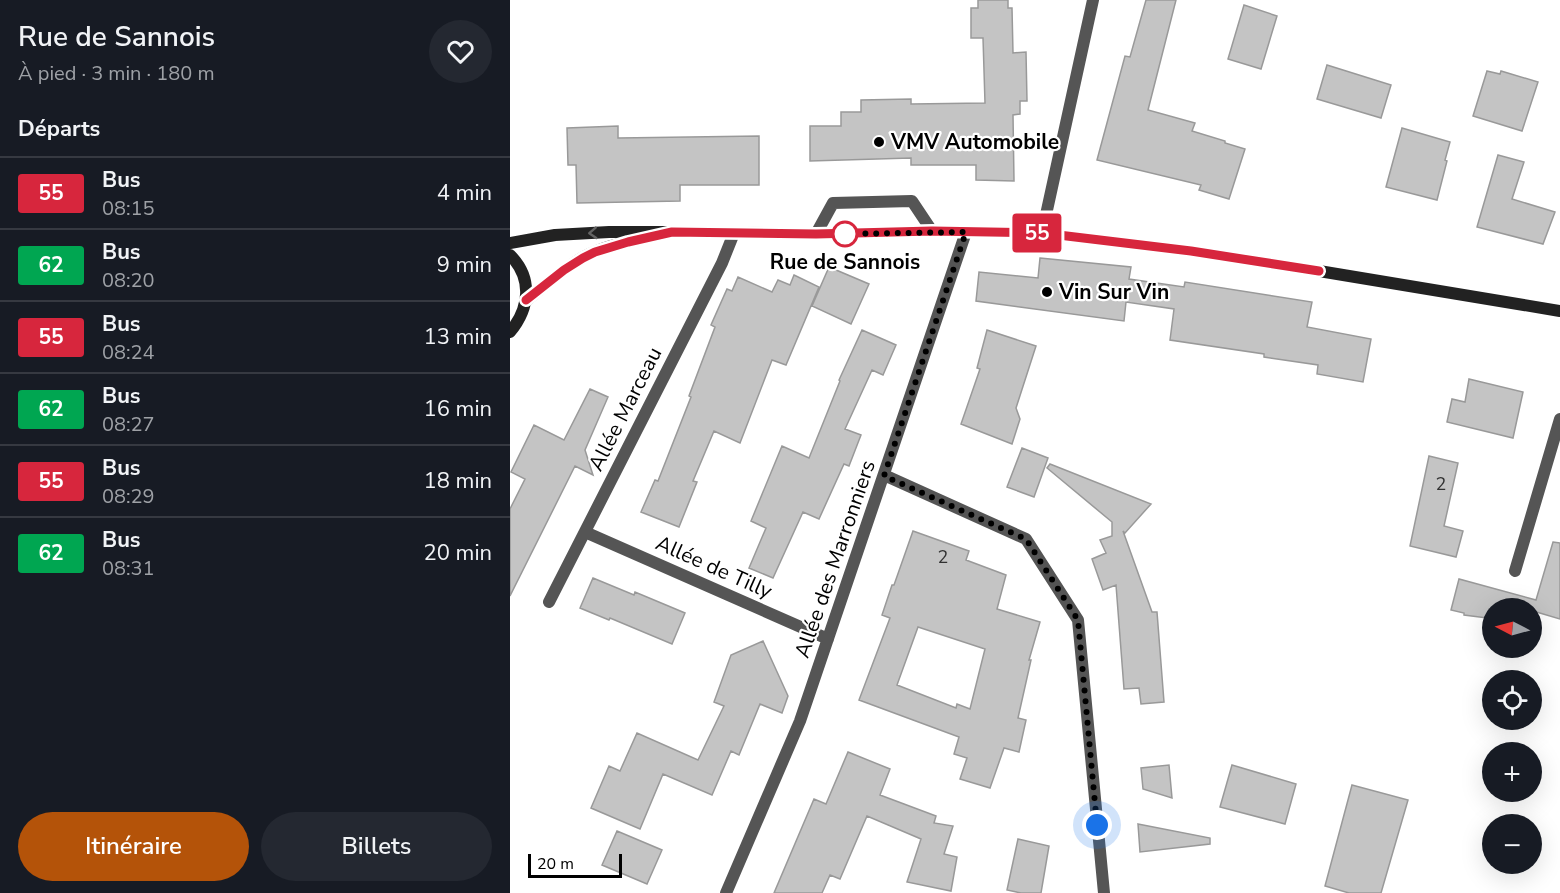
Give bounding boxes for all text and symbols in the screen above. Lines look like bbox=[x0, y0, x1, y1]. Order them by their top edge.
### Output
text: Rue de Sannois bbox=[18, 18, 215, 56]
button: heart bbox=[429, 20, 492, 83]
text: À pied · 3 min · 180 m bbox=[18, 60, 215, 87]
text: Départs bbox=[18, 114, 100, 144]
place label: VMV Automobile bbox=[890, 128, 1059, 156]
marker: VMV Automobile bbox=[872, 135, 886, 149]
text: Bus bbox=[102, 165, 141, 195]
text: 4 min bbox=[437, 178, 492, 208]
text: 55 bbox=[38, 179, 64, 207]
text: 08:15 bbox=[102, 195, 155, 222]
line badge: 55 bbox=[1010, 214, 1064, 252]
text: 55 bbox=[1024, 219, 1050, 247]
marker: Rue de Sannois bbox=[832, 221, 858, 247]
one-way arrow bbox=[588, 227, 597, 240]
text: Bus bbox=[102, 237, 141, 267]
place label: Rue de Sannois bbox=[770, 248, 920, 276]
text: 9 min bbox=[437, 250, 492, 280]
text: 62 bbox=[38, 251, 64, 279]
text: 08:20 bbox=[102, 267, 155, 294]
place label: Vin Sur Vin bbox=[1058, 278, 1169, 306]
marker: Vin Sur Vin bbox=[1040, 285, 1054, 299]
text: Bus bbox=[102, 309, 141, 339]
text: 13 min bbox=[424, 322, 492, 352]
text: 55 bbox=[38, 323, 64, 351]
text: 08:24 bbox=[102, 339, 155, 366]
street label: Allée Marceau bbox=[582, 342, 668, 476]
text: Bus bbox=[102, 381, 141, 411]
text: 16 min bbox=[424, 394, 492, 424]
text: 62 bbox=[38, 395, 64, 423]
text: 08:27 bbox=[102, 411, 155, 438]
text: Bus bbox=[102, 453, 141, 483]
street label: Allée des Marronniers bbox=[788, 456, 882, 662]
text: 18 min bbox=[424, 466, 492, 496]
text: 55 bbox=[38, 467, 64, 495]
house number: 2 bbox=[1436, 472, 1446, 496]
text: 08:29 bbox=[102, 483, 155, 510]
text: Bus bbox=[102, 525, 141, 555]
street label: Allée de Tilly bbox=[651, 529, 777, 605]
text: 20 min bbox=[424, 538, 492, 568]
text: 62 bbox=[38, 539, 64, 567]
house number: 2 bbox=[938, 545, 948, 569]
text: 08:31 bbox=[102, 555, 155, 582]
north arrow bbox=[1482, 598, 1542, 658]
map controls bbox=[1482, 598, 1542, 874]
button: locate bbox=[1482, 670, 1542, 730]
button: + bbox=[1482, 742, 1542, 802]
your location bbox=[1082, 810, 1112, 840]
button: Itinéraire bbox=[18, 812, 249, 881]
button: Billets bbox=[261, 812, 492, 881]
button: − bbox=[1482, 814, 1542, 874]
scale bar bbox=[528, 851, 622, 878]
text: 20 m bbox=[537, 853, 574, 875]

